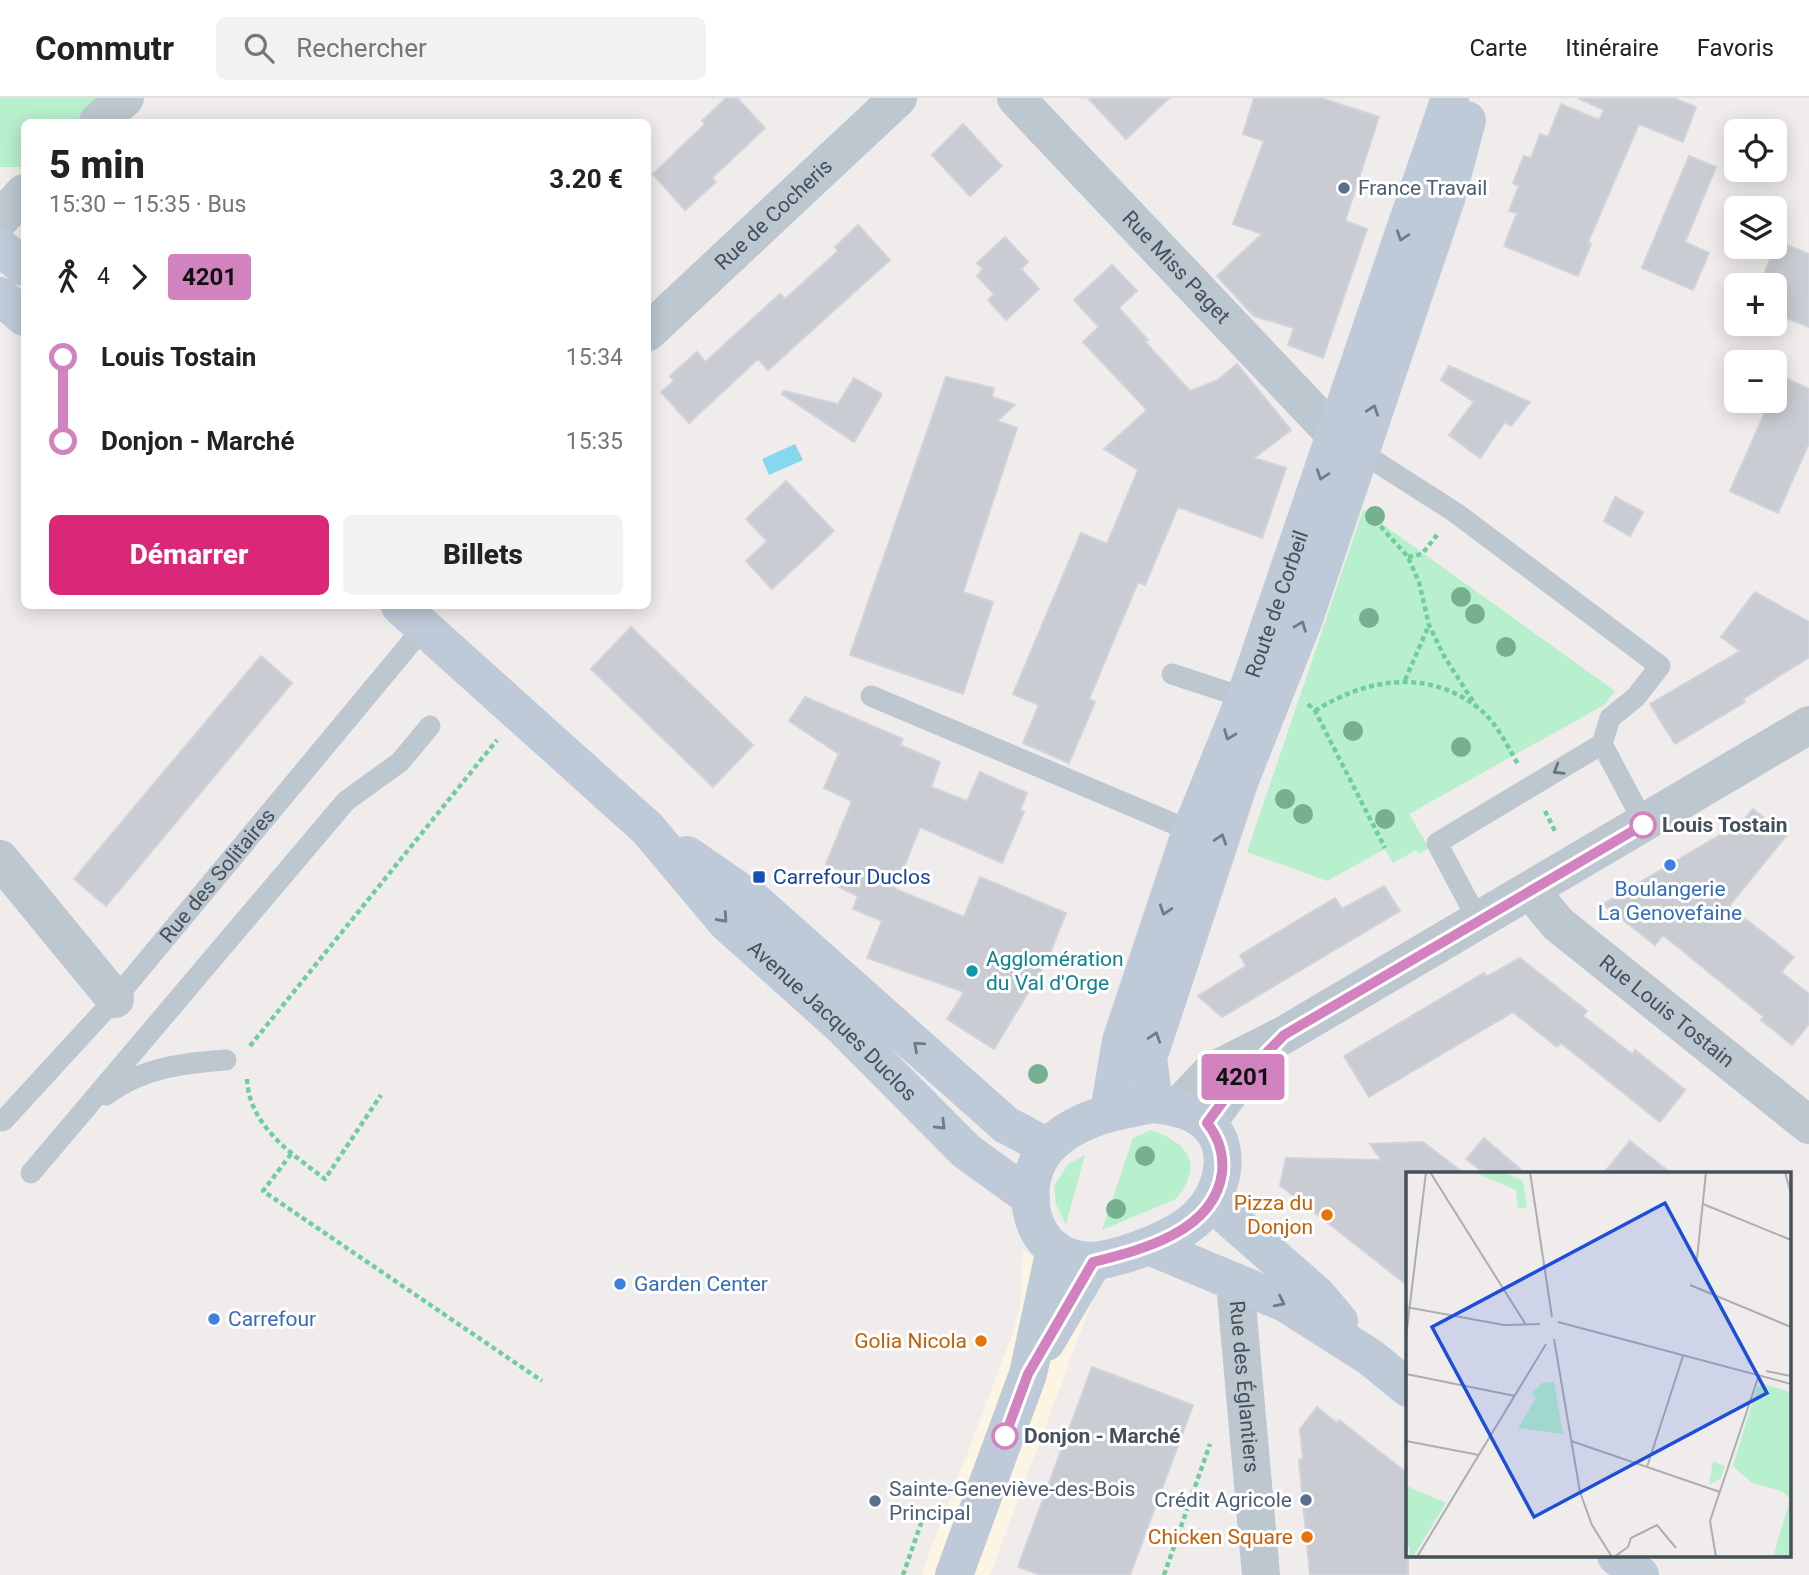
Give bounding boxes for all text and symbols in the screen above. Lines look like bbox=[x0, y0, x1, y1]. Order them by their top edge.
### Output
search box bbox=[216, 17, 706, 80]
text: Commutr bbox=[35, 29, 174, 68]
icon: search bbox=[240, 29, 278, 67]
text: Rechercher bbox=[296, 33, 427, 63]
text: Carte bbox=[1469, 34, 1527, 62]
text: Itinéraire bbox=[1565, 34, 1659, 62]
text: Favoris bbox=[1697, 34, 1774, 62]
map controls bbox=[1724, 119, 1787, 413]
button: locate bbox=[1724, 119, 1787, 182]
text: 5 min bbox=[49, 143, 145, 187]
street label: Rue de Cocheris bbox=[710, 154, 837, 275]
text: 3.20 € bbox=[549, 164, 623, 194]
place label: France Travail bbox=[1358, 176, 1487, 200]
marker: France Travail bbox=[1336, 180, 1352, 196]
text: 15:30 – 15:35 · Bus bbox=[49, 191, 246, 218]
button: layers bbox=[1724, 196, 1787, 259]
street label: Rue Miss Paget bbox=[1117, 206, 1235, 328]
one-way arrow bbox=[1396, 230, 1410, 242]
icon: walk bbox=[49, 258, 87, 296]
icon: forward bbox=[120, 258, 158, 296]
text: 4 bbox=[97, 263, 110, 290]
text: 4201 bbox=[182, 263, 237, 291]
button: + bbox=[1724, 273, 1787, 336]
text: Louis Tostain bbox=[101, 342, 256, 372]
text: 15:34 bbox=[566, 344, 623, 371]
button: − bbox=[1724, 350, 1787, 413]
one-way arrow bbox=[1365, 404, 1379, 417]
text: Donjon - Marché bbox=[101, 426, 294, 456]
text: 15:35 bbox=[566, 428, 623, 455]
one-way arrow bbox=[1316, 469, 1330, 481]
button: Démarrer bbox=[49, 515, 329, 595]
button: Billets bbox=[343, 515, 623, 595]
street label: Route de Corbeil bbox=[1241, 528, 1313, 681]
one-way arrow bbox=[1293, 620, 1307, 632]
one-way arrow bbox=[1223, 729, 1237, 741]
one-way arrow bbox=[1552, 762, 1565, 775]
street label: Rue des Solitaires bbox=[155, 804, 280, 948]
marker: Louis Tostain bbox=[1630, 812, 1656, 838]
place label: Louis Tostain bbox=[1662, 813, 1788, 837]
one-way arrow bbox=[1213, 833, 1227, 845]
marker: Boulangerie La Genovefaine bbox=[1662, 857, 1678, 873]
place label: Carrefour Duclos bbox=[773, 865, 931, 889]
marker: Carrefour Duclos bbox=[751, 869, 767, 885]
place label: Boulangerie La Genovefaine bbox=[1598, 877, 1742, 925]
one-way arrow bbox=[1159, 903, 1173, 915]
one-way arrow bbox=[715, 910, 727, 923]
street label: Avenue Jacques Duclos bbox=[743, 936, 922, 1106]
place label: Agglomération du Val d'Orge bbox=[986, 947, 1124, 995]
street label: Rue Louis Tostain bbox=[1595, 950, 1739, 1072]
marker: Agglomération du Val d'Orge bbox=[964, 963, 980, 979]
one-way arrow bbox=[1147, 1031, 1162, 1043]
one-way arrow bbox=[913, 1042, 926, 1055]
line badge: 4201 bbox=[1194, 1054, 1292, 1100]
text: 4201 bbox=[1215, 1063, 1271, 1091]
one-way arrow bbox=[932, 1117, 945, 1130]
inset map bbox=[1406, 1172, 1792, 1558]
place label: Pizza du Donjon bbox=[1234, 1191, 1313, 1239]
marker: Pizza du Donjon bbox=[1319, 1207, 1335, 1223]
place label: Garden Center bbox=[634, 1272, 768, 1296]
marker: Garden Center bbox=[612, 1276, 628, 1292]
one-way arrow bbox=[1273, 1293, 1285, 1307]
street label: Rue des Églantiers bbox=[1225, 1299, 1264, 1474]
place label: Carrefour bbox=[228, 1307, 316, 1331]
marker: Carrefour bbox=[206, 1311, 222, 1327]
place label: Golia Nicola bbox=[854, 1329, 967, 1353]
marker: Golia Nicola bbox=[973, 1333, 989, 1349]
marker: Donjon - Marché bbox=[992, 1423, 1018, 1449]
place label: Donjon - Marché bbox=[1024, 1424, 1180, 1448]
place label: Sainte-Geneviève-des-Bois Principal bbox=[889, 1477, 1135, 1525]
place label: Crédit Agricole bbox=[1154, 1488, 1292, 1512]
marker: Crédit Agricole bbox=[1298, 1492, 1314, 1508]
marker: Sainte-Geneviève-des-Bois Principal bbox=[867, 1493, 883, 1509]
place label: Chicken Square bbox=[1148, 1525, 1293, 1549]
marker: Chicken Square bbox=[1299, 1529, 1315, 1545]

